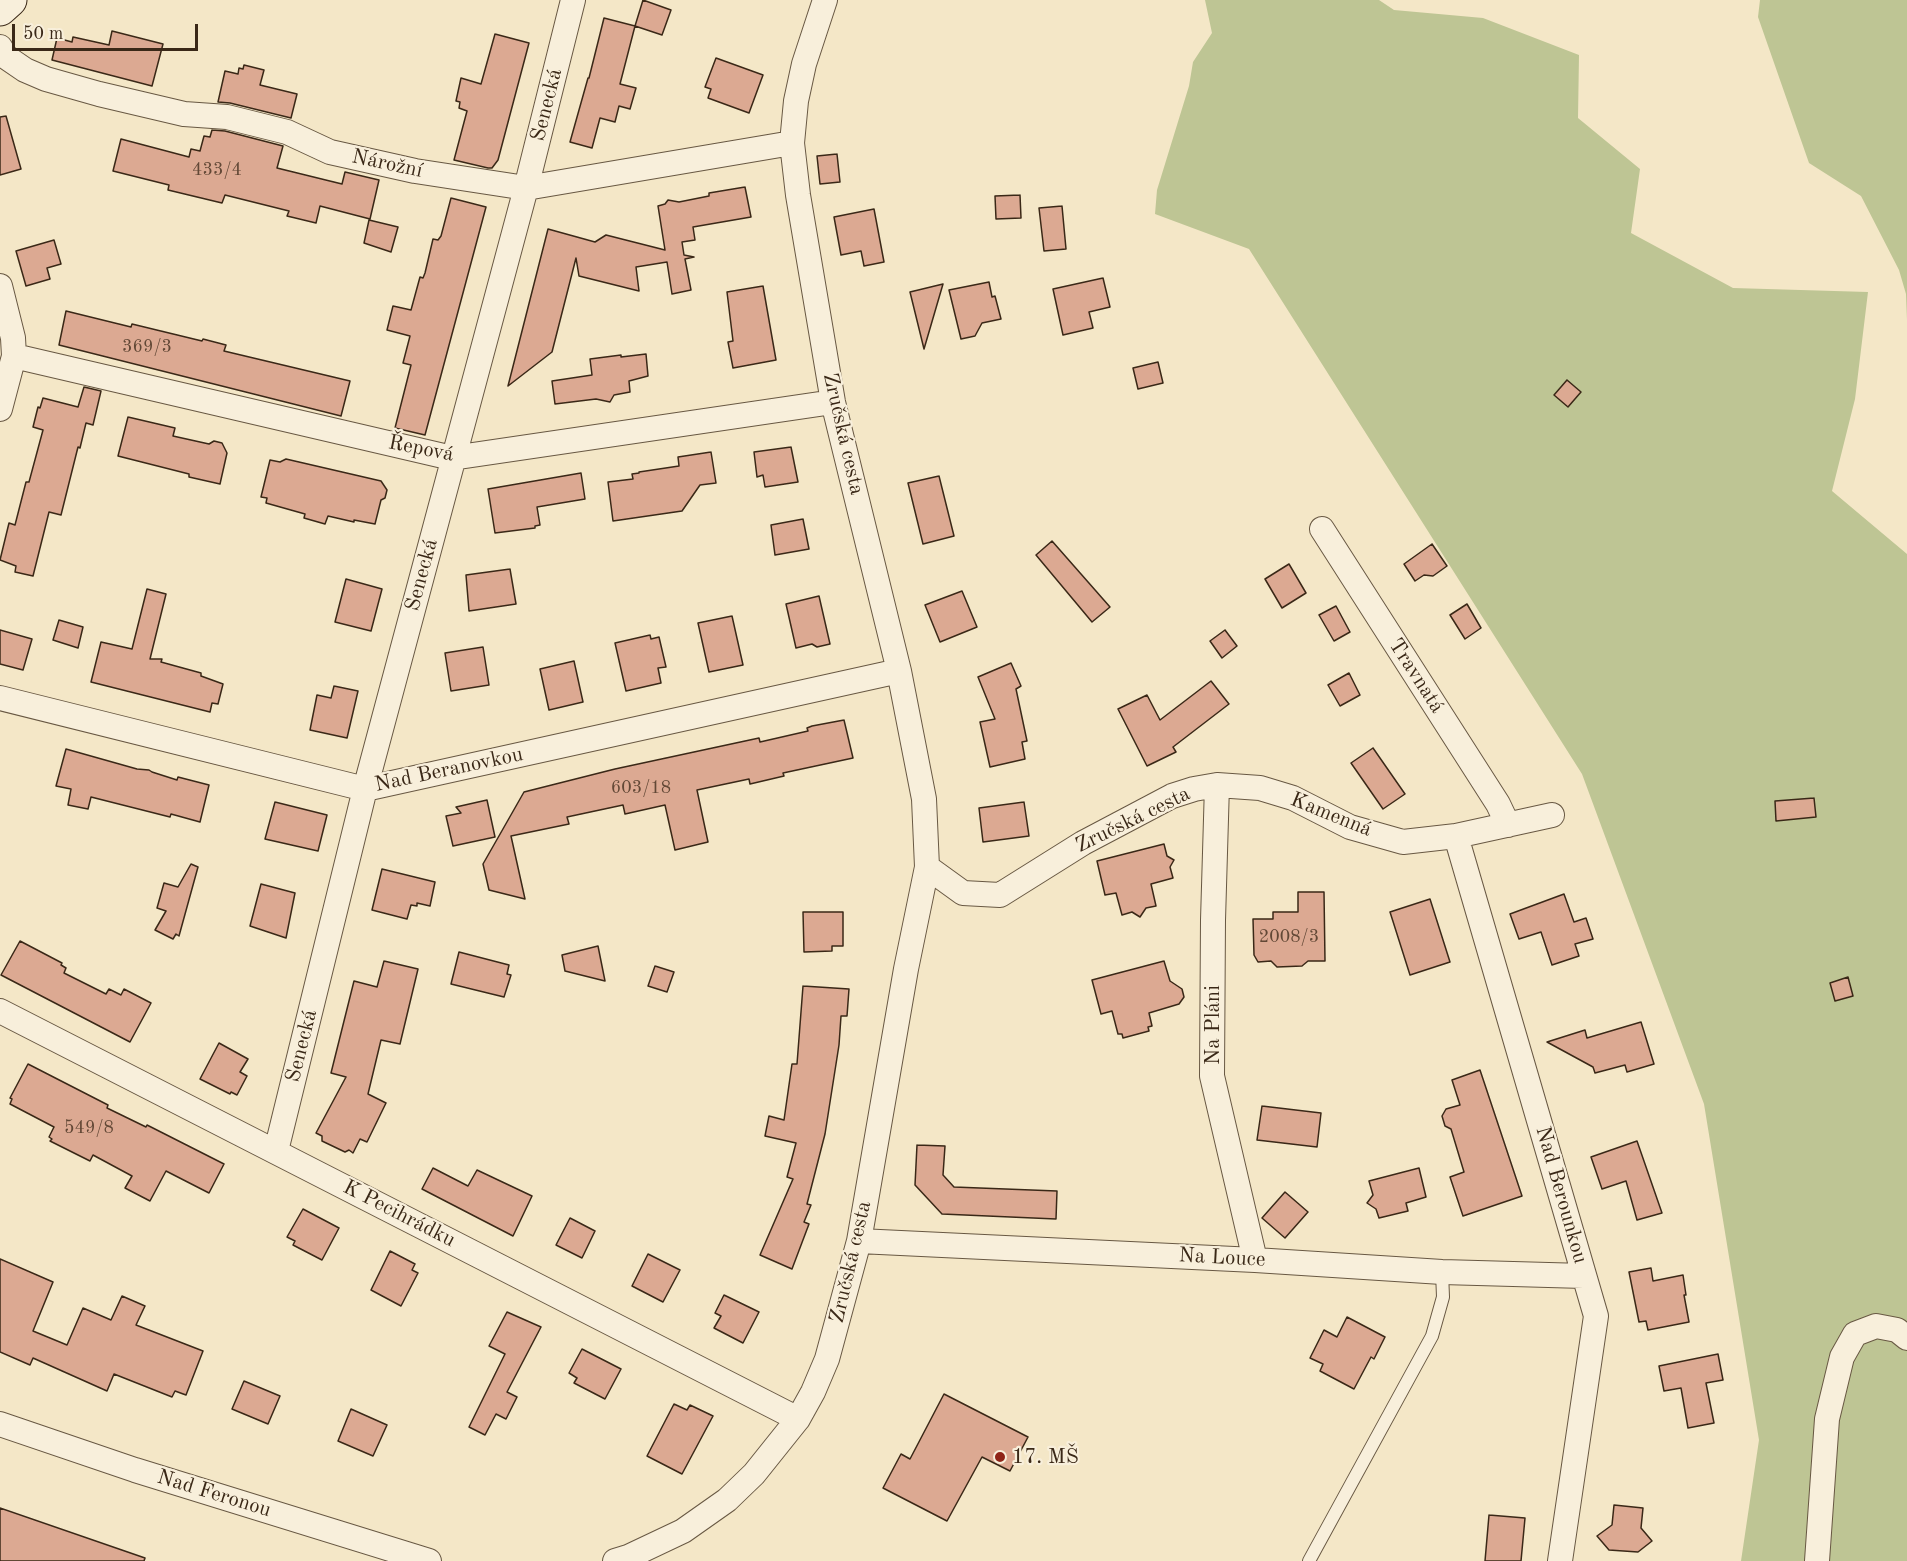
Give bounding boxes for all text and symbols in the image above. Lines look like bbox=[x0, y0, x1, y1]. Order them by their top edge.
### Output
scale bar bbox=[15, 12, 201, 50]
text: 50 m bbox=[23, 25, 63, 43]
street label: Senecká bbox=[526, 66, 568, 144]
street label: Nárožní bbox=[349, 144, 425, 184]
house number: 433/4 bbox=[192, 159, 242, 181]
house number: 369/3 bbox=[122, 336, 172, 358]
street label: Zručská cesta bbox=[817, 370, 869, 498]
street label: Řepová bbox=[386, 430, 456, 468]
street label: Senecká bbox=[400, 536, 444, 614]
street label: Travnatá bbox=[1383, 634, 1449, 718]
street label: Nad Beranovkou bbox=[372, 742, 526, 798]
house number: 603/18 bbox=[611, 777, 671, 799]
street label: Zručská cesta bbox=[1071, 781, 1195, 859]
street label: Kamenná bbox=[1287, 787, 1375, 843]
house number: 2008/3 bbox=[1259, 926, 1319, 948]
street label: Na Pláni bbox=[1200, 985, 1226, 1065]
street label: Senecká bbox=[281, 1007, 323, 1085]
house number: 549/8 bbox=[64, 1117, 114, 1139]
street label: Nad Berounkou bbox=[1529, 1123, 1593, 1267]
street label: K Pecihrádku bbox=[339, 1175, 459, 1253]
street label: Zručská cesta bbox=[825, 1198, 877, 1326]
street label: Na Louce bbox=[1178, 1243, 1266, 1273]
place label: 17. MŠ bbox=[1012, 1444, 1079, 1470]
marker: 17. MŠ bbox=[993, 1450, 1007, 1464]
street label: Nad Feronou bbox=[154, 1465, 274, 1523]

